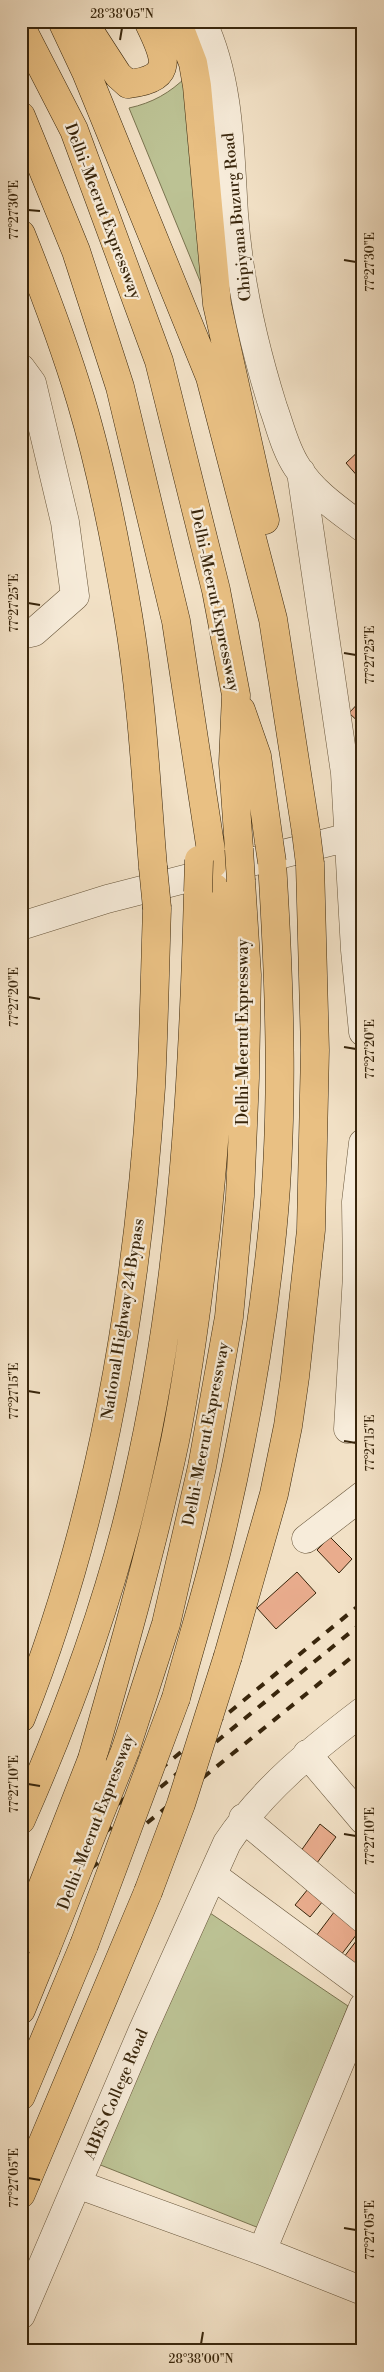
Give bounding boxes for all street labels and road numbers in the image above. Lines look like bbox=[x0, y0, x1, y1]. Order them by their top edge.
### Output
street label: Delhi-Meerut Expressway bbox=[60, 120, 146, 302]
street label: Chipiyana Buzurg Road bbox=[218, 132, 256, 302]
street label: Delhi-Meerut Expressway bbox=[186, 507, 244, 694]
street label: Delhi-Meerut Expressway bbox=[233, 938, 253, 1125]
street label: National Highway 24 Bypass bbox=[97, 1217, 149, 1421]
street label: Delhi-Meerut Expressway bbox=[178, 1340, 234, 1527]
street label: Delhi-Meerut Expressway bbox=[53, 1731, 139, 1913]
street label: ABES College Road bbox=[79, 2026, 153, 2163]

